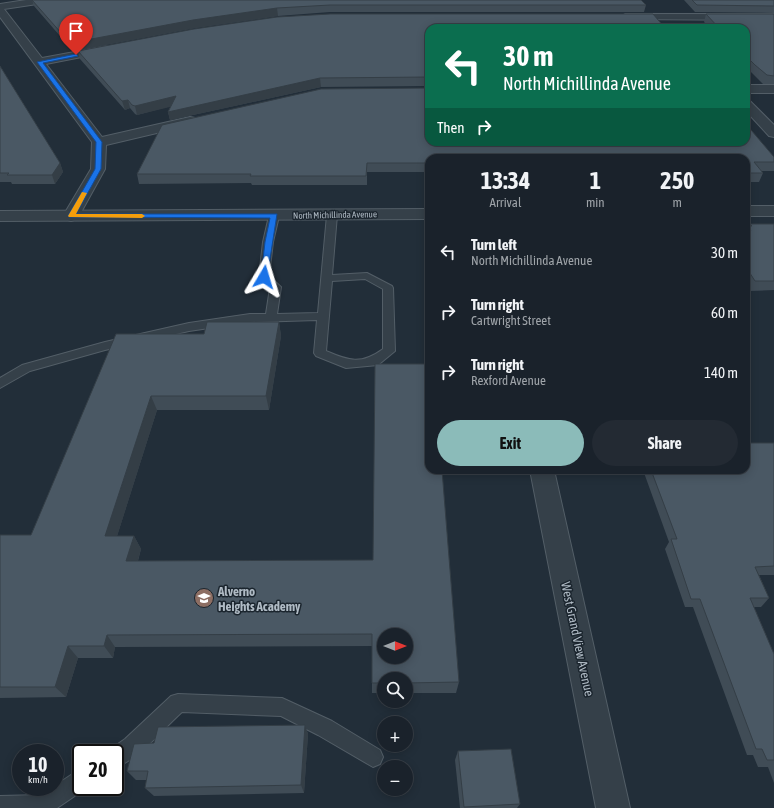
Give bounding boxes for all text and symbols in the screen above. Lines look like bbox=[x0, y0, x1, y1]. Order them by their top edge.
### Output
pin bbox=[59, 14, 93, 55]
icon: arrive bbox=[65, 20, 87, 42]
icon: left bbox=[437, 40, 489, 92]
text: 30 m bbox=[503, 40, 553, 72]
text: North Michillinda Avenue bbox=[503, 73, 671, 94]
icon: right bbox=[473, 116, 495, 138]
text: Then bbox=[437, 119, 465, 136]
text: 13:34 bbox=[481, 167, 530, 194]
text: 1 bbox=[590, 167, 601, 194]
text: 250 bbox=[660, 167, 694, 194]
text: Arrival bbox=[490, 195, 521, 210]
text: min bbox=[586, 195, 605, 210]
text: m bbox=[673, 195, 682, 210]
street label: North Michillinda Avenue bbox=[293, 209, 377, 221]
text: Turn left bbox=[471, 236, 517, 253]
icon: left bbox=[437, 241, 459, 263]
text: 30 m bbox=[711, 244, 738, 261]
text: North Michillinda Avenue bbox=[471, 253, 592, 268]
position arrow bbox=[243, 256, 285, 298]
text: Turn right bbox=[471, 296, 524, 313]
icon: right bbox=[437, 301, 459, 323]
text: 60 m bbox=[711, 304, 738, 321]
text: Cartwright Street bbox=[471, 313, 551, 328]
text: Turn right bbox=[471, 356, 524, 373]
icon: right bbox=[437, 361, 459, 383]
text: 140 m bbox=[704, 364, 738, 381]
text: Rexford Avenue bbox=[471, 373, 546, 388]
button: Exit bbox=[437, 420, 584, 466]
button: Share bbox=[592, 420, 738, 466]
street label: West Grand View Avenue bbox=[558, 581, 597, 698]
place label: Alverno Heights Academy bbox=[217, 584, 301, 614]
school or university icon: Alverno Heights Academy bbox=[193, 587, 215, 609]
north arrow bbox=[377, 628, 413, 664]
map controls bbox=[377, 628, 413, 796]
button: search bbox=[377, 672, 413, 708]
button: + bbox=[377, 716, 413, 752]
speed limit sign: 20 bbox=[72, 744, 124, 796]
text: 10 bbox=[29, 753, 47, 776]
button: − bbox=[377, 760, 413, 796]
text: km/h bbox=[28, 774, 48, 785]

